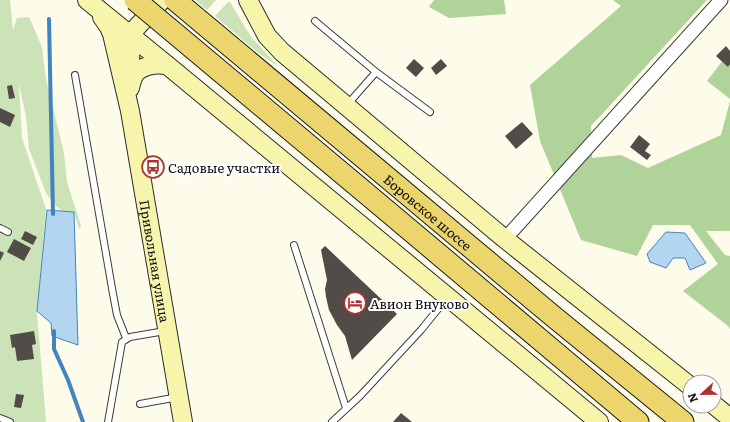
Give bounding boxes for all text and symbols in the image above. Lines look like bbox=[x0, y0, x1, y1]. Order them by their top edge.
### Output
bus stop icon: Садовые участки bbox=[140, 154, 166, 180]
place label: Садовые участки bbox=[168, 158, 280, 177]
street label: Боровское шоссе bbox=[380, 169, 477, 254]
street label: Привольная улица bbox=[136, 198, 175, 324]
hotel icon: Авион Внуково bbox=[342, 290, 368, 316]
place label: Авион Внуково bbox=[370, 294, 469, 313]
north arrow bbox=[682, 374, 722, 414]
text: N bbox=[683, 391, 701, 405]

